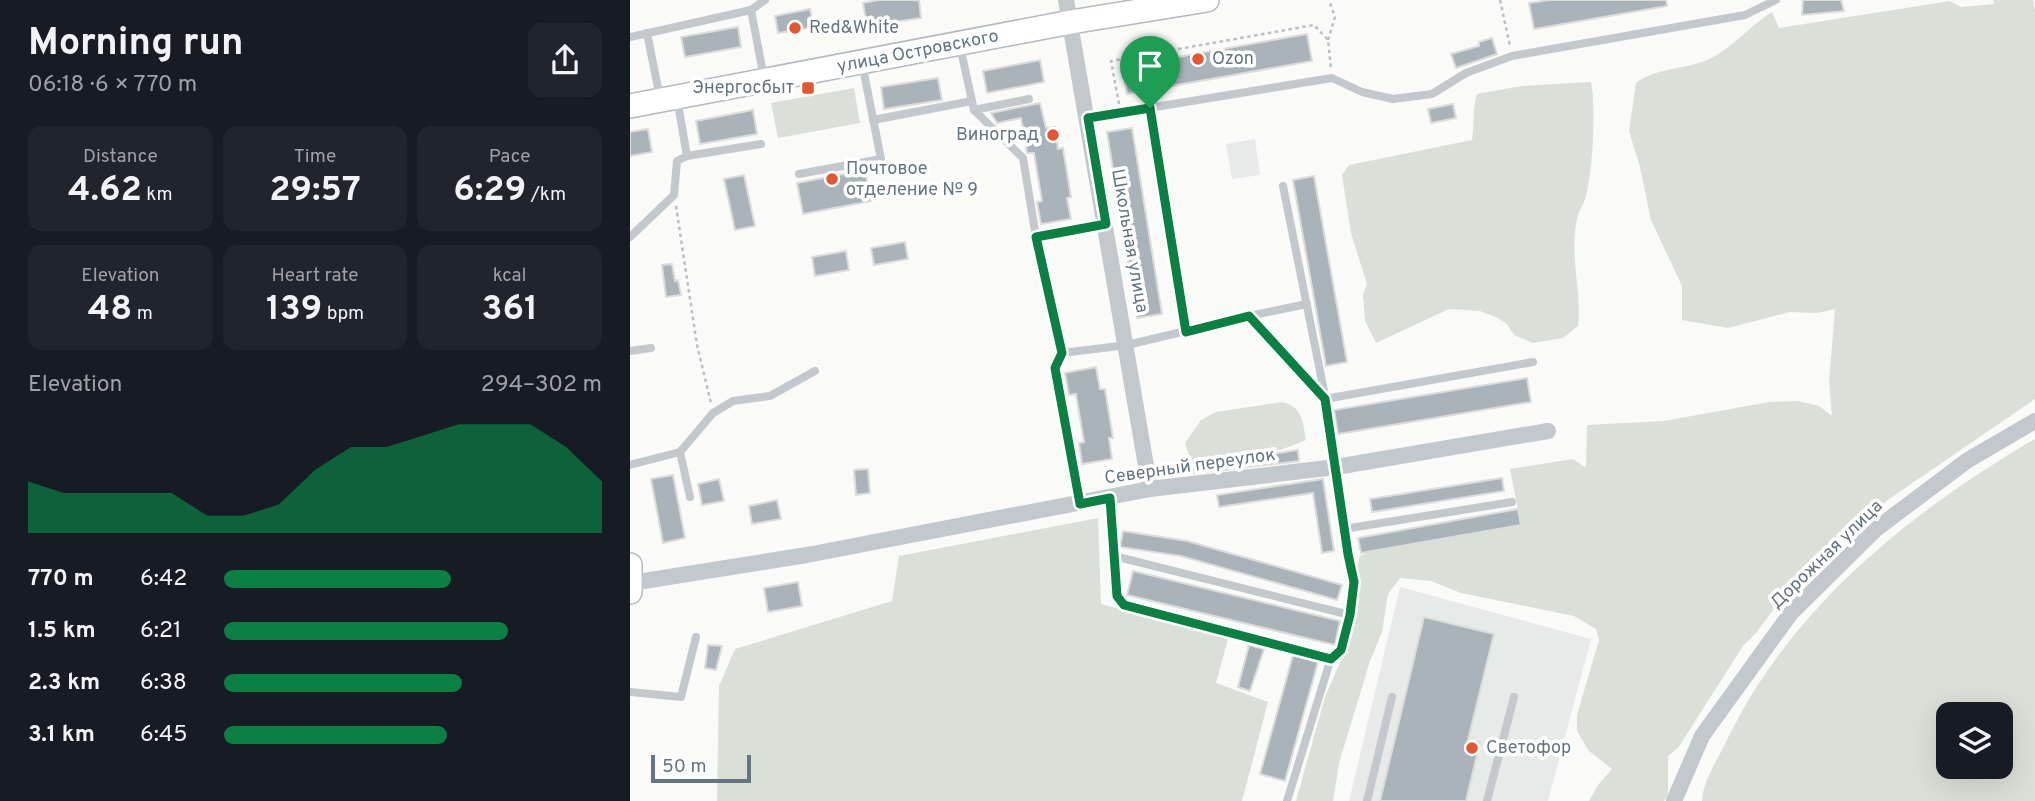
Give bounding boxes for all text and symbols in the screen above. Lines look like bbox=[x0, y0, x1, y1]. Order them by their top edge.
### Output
place label: Red&White bbox=[809, 17, 899, 40]
text: Morning run bbox=[28, 20, 244, 69]
marker: Red&White bbox=[787, 20, 803, 36]
button: share bbox=[528, 23, 602, 97]
street label: улица Островского bbox=[835, 25, 1001, 79]
pin bbox=[1120, 36, 1180, 108]
icon: arrive bbox=[1131, 47, 1169, 85]
place label: Ozon bbox=[1212, 48, 1254, 71]
marker: Ozon bbox=[1190, 51, 1206, 67]
text: 06:18 · 6 × 770 m bbox=[28, 71, 197, 100]
place label: Энергосбыт bbox=[692, 77, 794, 100]
marker: Энергосбыт bbox=[800, 80, 816, 96]
place label: Виноград bbox=[956, 124, 1039, 147]
marker: Виноград bbox=[1045, 127, 1061, 143]
text: Distance bbox=[83, 145, 158, 169]
text: Time bbox=[294, 145, 336, 169]
text: Pace bbox=[489, 145, 531, 169]
place label: Почтовое отделение № 9 bbox=[846, 158, 978, 202]
street label: Школьная улица bbox=[1105, 167, 1153, 315]
text: 4.62 bbox=[68, 169, 142, 213]
text: 29:57 bbox=[269, 169, 361, 213]
text: 6:29 bbox=[453, 169, 526, 213]
marker: Почтовое отделение № 9 bbox=[824, 171, 840, 187]
text: km bbox=[142, 183, 173, 207]
text: /km bbox=[526, 183, 566, 207]
text: Elevation bbox=[81, 264, 159, 288]
text: Heart rate bbox=[272, 264, 358, 288]
text: kcal bbox=[493, 264, 527, 288]
text: 48 bbox=[88, 288, 132, 332]
text: 139 bbox=[266, 288, 322, 332]
text: 361 bbox=[481, 288, 538, 332]
text: m bbox=[132, 302, 153, 326]
text: bpm bbox=[322, 302, 364, 326]
text: Elevation bbox=[28, 371, 123, 400]
text: 294–302 m bbox=[481, 371, 602, 400]
street label: Северный переулок bbox=[1103, 444, 1277, 490]
street label: Дорожная улица bbox=[1766, 495, 1888, 615]
text: 770 m bbox=[28, 565, 94, 594]
text: 6:42 bbox=[140, 565, 187, 594]
text: 1.5 km bbox=[28, 617, 96, 646]
text: 6:21 bbox=[140, 617, 182, 646]
text: 2.3 km bbox=[28, 669, 100, 698]
text: 6:38 bbox=[140, 669, 187, 698]
map controls bbox=[1936, 702, 2013, 779]
button: layers bbox=[1936, 702, 2013, 779]
text: 3.1 km bbox=[28, 721, 95, 750]
text: 6:45 bbox=[140, 721, 187, 750]
place label: Светофор bbox=[1486, 737, 1571, 760]
marker: Светофор bbox=[1464, 740, 1480, 756]
scale bar bbox=[651, 752, 751, 784]
text: 50 m bbox=[662, 755, 707, 779]

